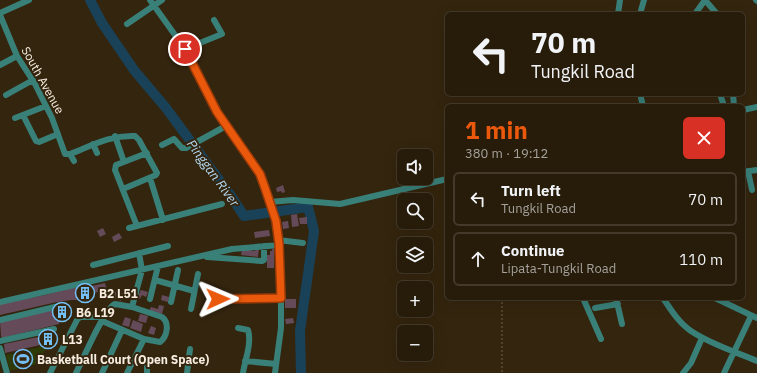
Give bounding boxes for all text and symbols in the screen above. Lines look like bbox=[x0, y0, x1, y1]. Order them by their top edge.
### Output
text: 70 m bbox=[531, 24, 596, 61]
icon: left bbox=[465, 28, 517, 80]
pin bbox=[168, 32, 202, 66]
icon: arrive bbox=[174, 38, 196, 60]
street label: South Avenue bbox=[18, 44, 68, 117]
text: Tungkil Road bbox=[531, 60, 635, 83]
text: 1 min bbox=[465, 114, 528, 146]
button: close bbox=[683, 117, 725, 159]
water label: Pinggan River bbox=[183, 136, 244, 211]
text: 380 m · 19:12 bbox=[465, 145, 548, 162]
map controls bbox=[397, 149, 433, 361]
button: sound bbox=[397, 149, 433, 185]
text: Turn left bbox=[501, 181, 561, 200]
icon: left bbox=[467, 188, 489, 210]
text: 70 m bbox=[688, 190, 723, 209]
button: search bbox=[397, 193, 433, 229]
text: Tungkil Road bbox=[501, 200, 576, 217]
button: layers bbox=[397, 237, 433, 273]
text: Continue bbox=[501, 241, 565, 260]
icon: ahead bbox=[467, 248, 489, 270]
text: 110 m bbox=[679, 250, 723, 269]
text: Lipata-Tungkil Road bbox=[501, 260, 616, 277]
position arrow bbox=[197, 278, 239, 320]
button: + bbox=[397, 281, 433, 317]
building icon: B2 L51 bbox=[74, 282, 96, 304]
place label: B2 L51 bbox=[99, 286, 138, 301]
building icon: B6 L19 bbox=[51, 301, 73, 323]
place label: B6 L19 bbox=[76, 305, 115, 320]
button: − bbox=[397, 325, 433, 361]
building icon: L13 bbox=[37, 328, 59, 350]
place label: L13 bbox=[62, 332, 83, 347]
sports icon: Basketball Court (Open Space) bbox=[12, 348, 34, 370]
place label: Basketball Court (Open Space) bbox=[37, 352, 209, 367]

